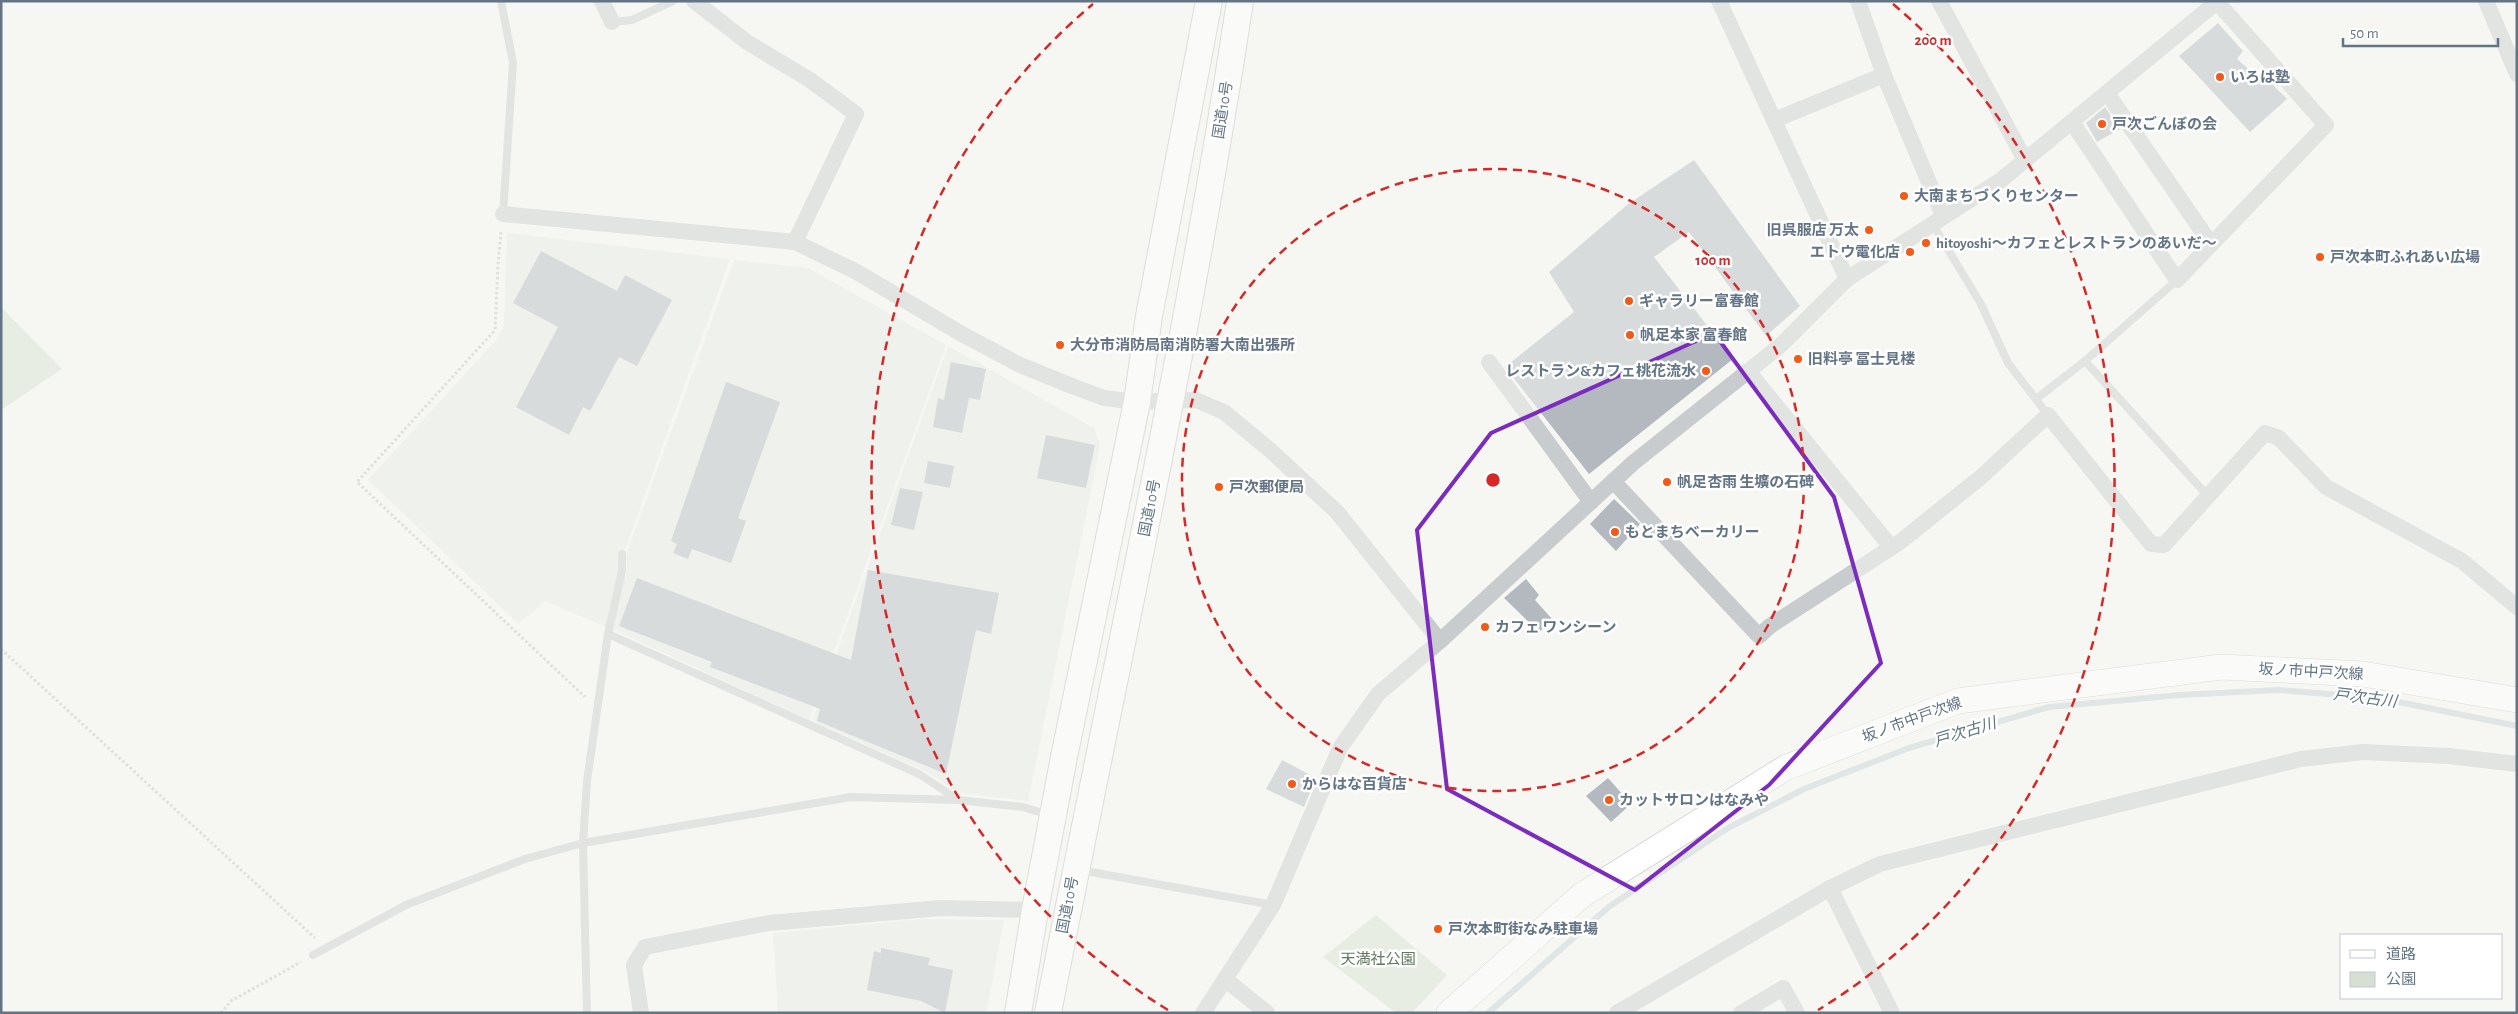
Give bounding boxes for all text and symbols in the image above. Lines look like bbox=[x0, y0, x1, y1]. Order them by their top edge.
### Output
scale bar bbox=[2343, 15, 2498, 47]
text: 50 m bbox=[2350, 26, 2379, 41]
text: 200 m bbox=[1914, 33, 1952, 48]
place label: いろは塾 bbox=[2230, 69, 2290, 85]
marker: いろは塾 bbox=[2214, 71, 2226, 83]
street label: 国道10号 bbox=[1210, 80, 1235, 140]
place label: 戸次ごんぼの会 bbox=[2112, 115, 2217, 132]
marker: 戸次ごんぼの会 bbox=[2096, 118, 2108, 130]
place label: 大南まちづくりセンター bbox=[1914, 188, 2079, 204]
marker: 大南まちづくりセンター bbox=[1898, 190, 1910, 202]
place label: 旧呉服店 万太 bbox=[1767, 222, 1859, 238]
marker: 旧呉服店 万太 bbox=[1863, 224, 1875, 236]
place label: hitoyoshi～カフェとレストランのあいだ～ bbox=[1936, 235, 2217, 251]
marker: hitoyoshi～カフェとレストランのあいだ～ bbox=[1920, 237, 1932, 249]
place label: エトウ電化店 bbox=[1810, 244, 1900, 260]
marker: エトウ電化店 bbox=[1904, 246, 1916, 258]
place label: 戸次本町ふれあい広場 bbox=[2330, 249, 2480, 265]
marker: 戸次本町ふれあい広場 bbox=[2314, 251, 2326, 263]
text: 100 m bbox=[1695, 253, 1731, 268]
place label: ギャラリー富春館 bbox=[1639, 292, 1759, 309]
marker: ギャラリー富春館 bbox=[1623, 295, 1635, 307]
place label: 帆足本家 富春館 bbox=[1640, 327, 1747, 343]
marker: 帆足本家 富春館 bbox=[1624, 329, 1636, 341]
place label: 大分市消防局南消防署大南出張所 bbox=[1070, 337, 1295, 353]
marker: 大分市消防局南消防署大南出張所 bbox=[1054, 339, 1066, 351]
place label: 旧料亭 冨士見楼 bbox=[1808, 350, 1915, 367]
marker: 旧料亭 冨士見楼 bbox=[1792, 353, 1804, 365]
place label: レストラン&カフェ桃花流水 bbox=[1505, 363, 1696, 379]
marker: レストラン&カフェ桃花流水 bbox=[1700, 365, 1712, 377]
centre of rings bbox=[1484, 471, 1502, 489]
place label: 帆足杏雨 生壙の石碑 bbox=[1677, 474, 1814, 490]
marker: 帆足杏雨 生壙の石碑 bbox=[1661, 476, 1673, 488]
street label: 国道10号 bbox=[1136, 478, 1163, 538]
place label: 戸次郵便局 bbox=[1229, 479, 1304, 495]
marker: 戸次郵便局 bbox=[1213, 481, 1225, 493]
place label: もとまちベーカリー bbox=[1625, 524, 1760, 540]
marker: もとまちベーカリー bbox=[1609, 526, 1621, 538]
place label: カフェ ワンシーン bbox=[1495, 620, 1617, 635]
marker: カフェ ワンシーン bbox=[1479, 621, 1491, 633]
street label: 坂ノ市中戸次線 bbox=[2258, 661, 2364, 682]
water label: 戸次古川 bbox=[2332, 685, 2400, 710]
street label: 坂ノ市中戸次線 bbox=[1860, 694, 1964, 745]
water label: 戸次古川 bbox=[1932, 713, 2000, 749]
place label: からはな百貨店 bbox=[1302, 775, 1407, 792]
marker: からはな百貨店 bbox=[1286, 778, 1298, 790]
place label: カットサロンはなみや bbox=[1619, 792, 1769, 808]
marker: カットサロンはなみや bbox=[1603, 794, 1615, 806]
street label: 国道10号 bbox=[1054, 875, 1081, 935]
place label: 戸次本町街なみ駐車場 bbox=[1448, 921, 1598, 937]
marker: 戸次本町街なみ駐車場 bbox=[1432, 923, 1444, 935]
legend bbox=[2340, 934, 2503, 999]
text: 道路 bbox=[2386, 946, 2416, 962]
park label: 天満社公園 bbox=[1340, 951, 1416, 967]
text: 公園 bbox=[2386, 971, 2416, 987]

